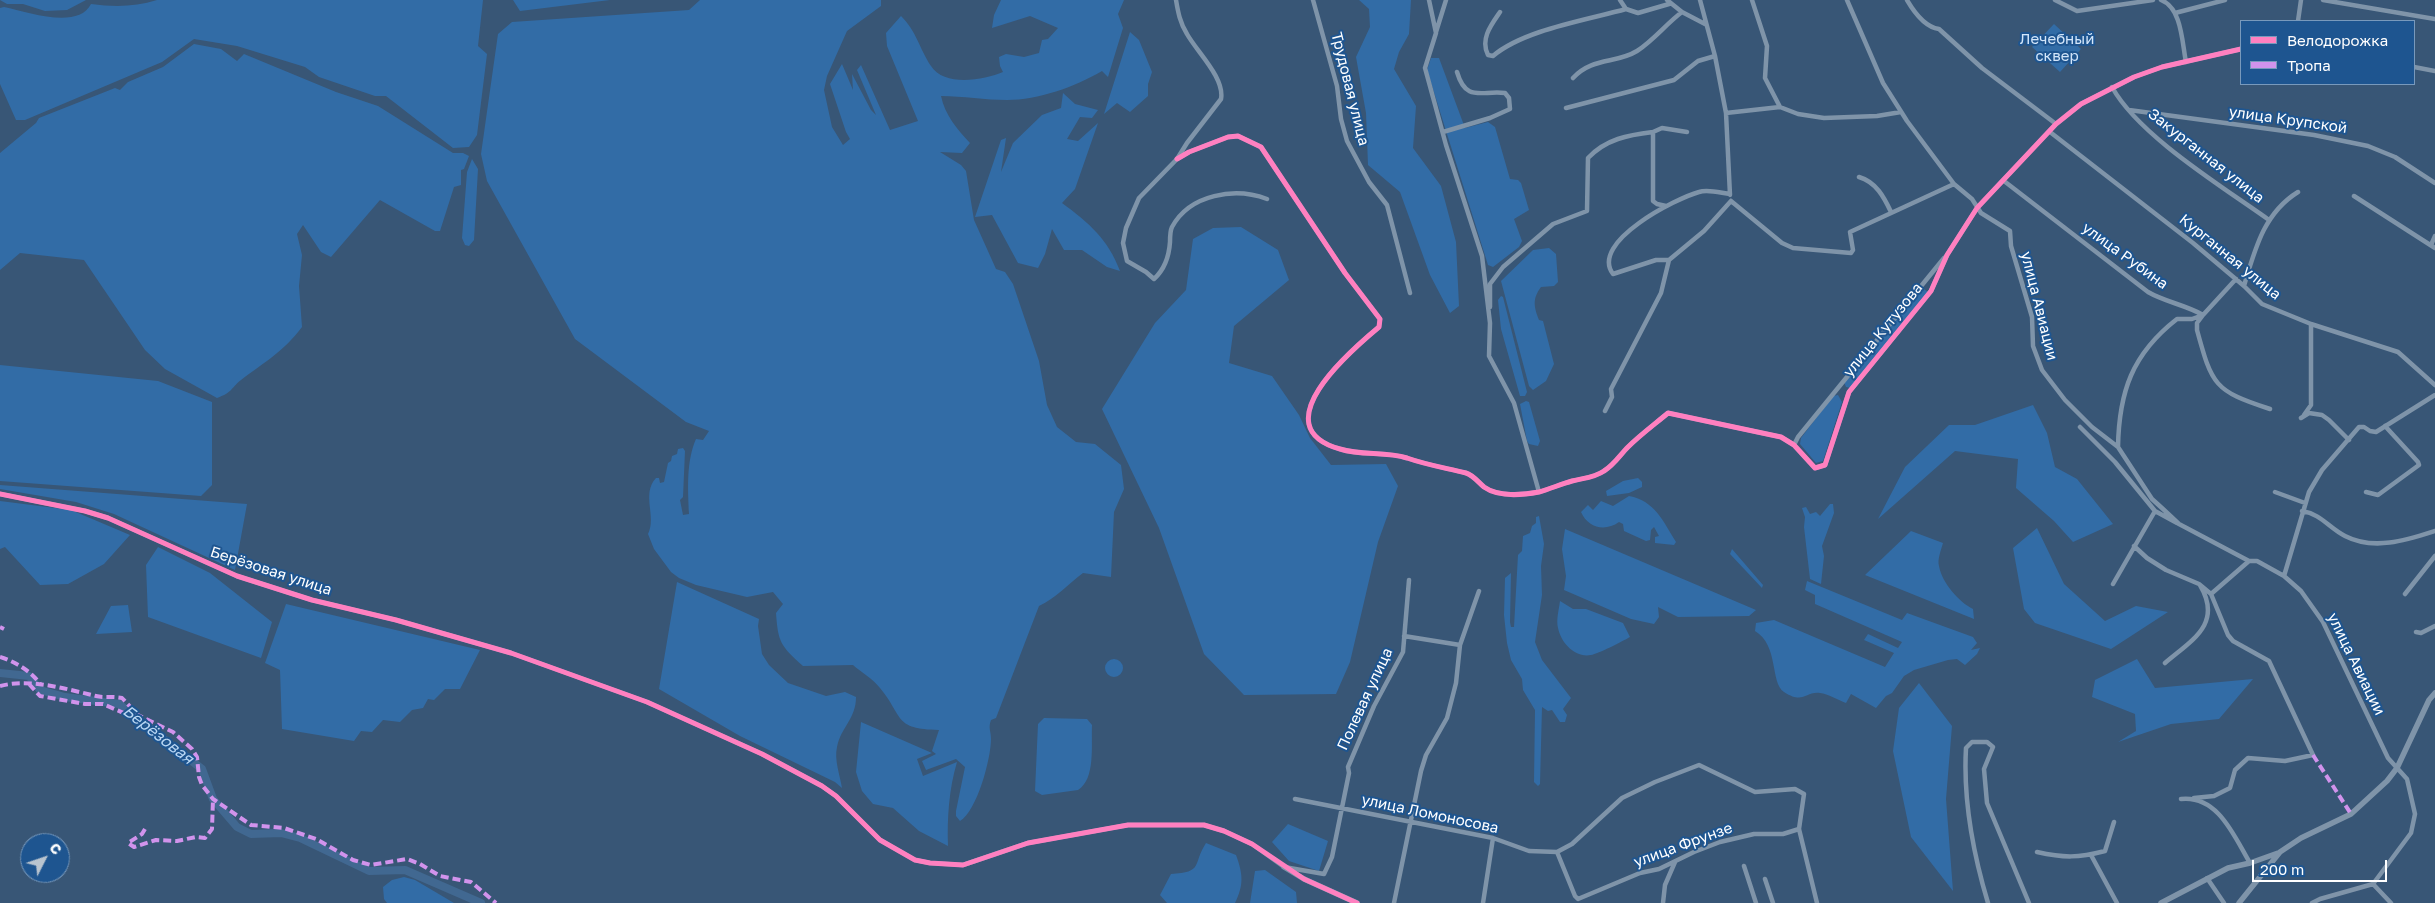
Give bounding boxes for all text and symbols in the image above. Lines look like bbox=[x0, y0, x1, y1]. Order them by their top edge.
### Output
legend bbox=[2240, 20, 2415, 85]
street label: Трудовая улица bbox=[1327, 30, 1373, 148]
park label: Лечебный сквер bbox=[2020, 30, 2094, 65]
text: Велодорожка bbox=[2287, 31, 2388, 49]
text: Тропа bbox=[2287, 56, 2331, 74]
street label: улица Крупской bbox=[2228, 103, 2348, 137]
street label: Закурганная улица bbox=[2144, 105, 2268, 207]
street label: Курганная улица bbox=[2176, 210, 2284, 304]
street label: улица Рубина bbox=[2078, 219, 2172, 293]
street label: улица Авиации bbox=[2017, 250, 2061, 362]
street label: улица Кутузова bbox=[1840, 279, 1926, 381]
street label: Берёзовая улица bbox=[208, 543, 334, 599]
street label: улица Авиации bbox=[2323, 610, 2389, 718]
street label: Полевая улица bbox=[1333, 645, 1397, 753]
water label: Берёзовая bbox=[119, 702, 197, 768]
street label: улица Ломоносова bbox=[1360, 791, 1500, 837]
street label: улица Фрунзе bbox=[1631, 819, 1735, 871]
north arrow bbox=[20, 833, 70, 883]
text: С bbox=[46, 839, 66, 858]
scale bar bbox=[2255, 850, 2390, 882]
text: 200 m bbox=[2260, 860, 2304, 878]

